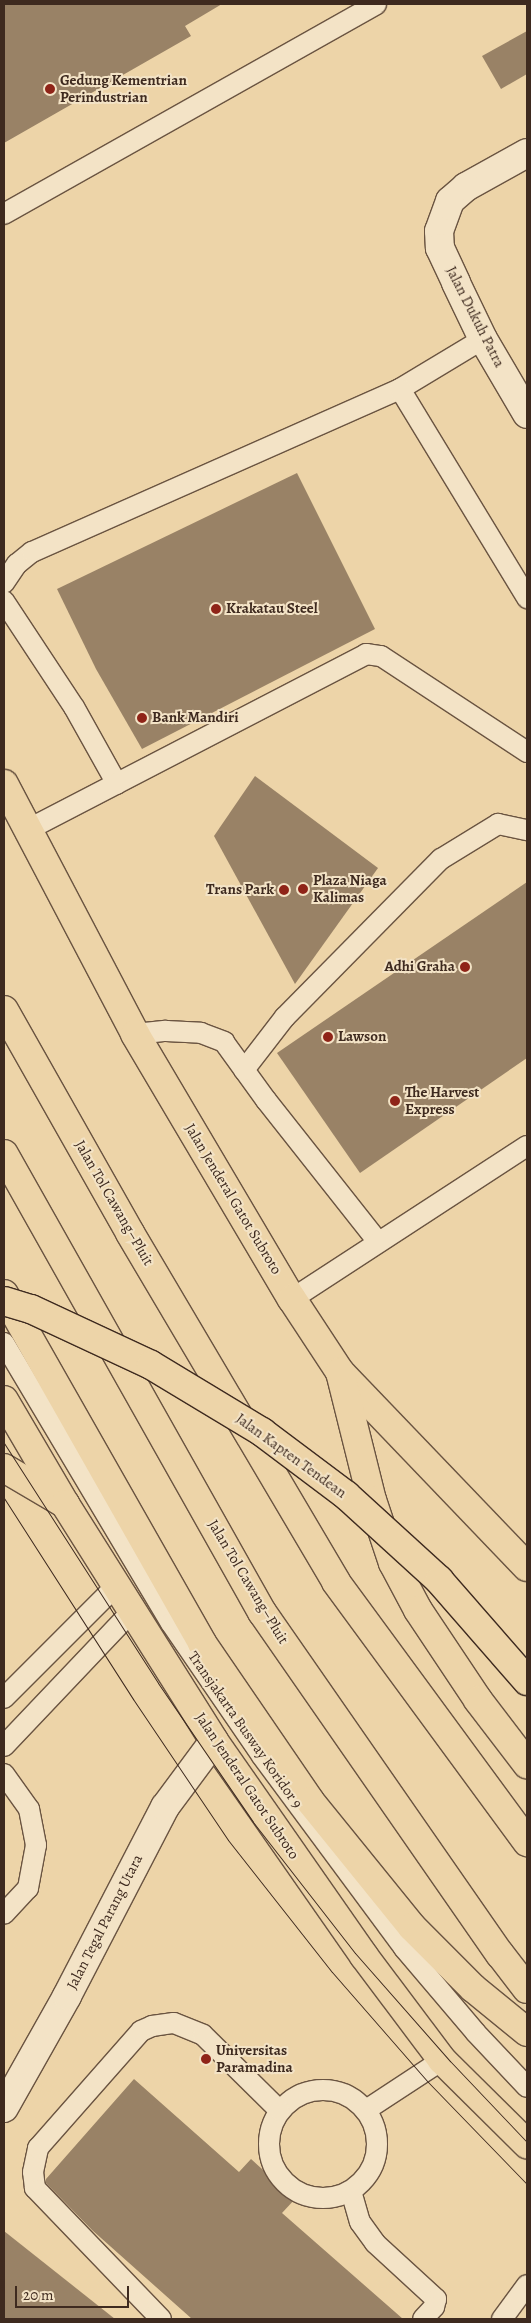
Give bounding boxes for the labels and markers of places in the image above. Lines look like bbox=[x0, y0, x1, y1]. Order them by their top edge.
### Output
place label: Gedung Kementrian Perindustrian bbox=[60, 71, 187, 106]
marker: Gedung Kementrian Perindustrian bbox=[44, 83, 56, 95]
place label: Krakatau Steel bbox=[226, 600, 318, 618]
marker: Krakatau Steel bbox=[210, 603, 222, 615]
place label: Bank Mandiri bbox=[152, 709, 239, 727]
marker: Bank Mandiri bbox=[136, 712, 148, 724]
place label: Plaza Niaga Kalimas bbox=[313, 871, 387, 906]
place label: Trans Park bbox=[206, 881, 274, 899]
marker: Plaza Niaga Kalimas bbox=[297, 883, 309, 895]
marker: Trans Park bbox=[278, 884, 290, 896]
place label: Adhi Graha bbox=[385, 958, 455, 976]
marker: Adhi Graha bbox=[459, 961, 471, 973]
place label: Lawson bbox=[338, 1028, 386, 1046]
marker: Lawson bbox=[322, 1031, 334, 1043]
place label: The Harvest Express bbox=[405, 1083, 479, 1118]
marker: The Harvest Express bbox=[389, 1095, 401, 1107]
place label: Universitas Paramadina bbox=[216, 2041, 293, 2076]
marker: Universitas Paramadina bbox=[200, 2053, 212, 2065]

